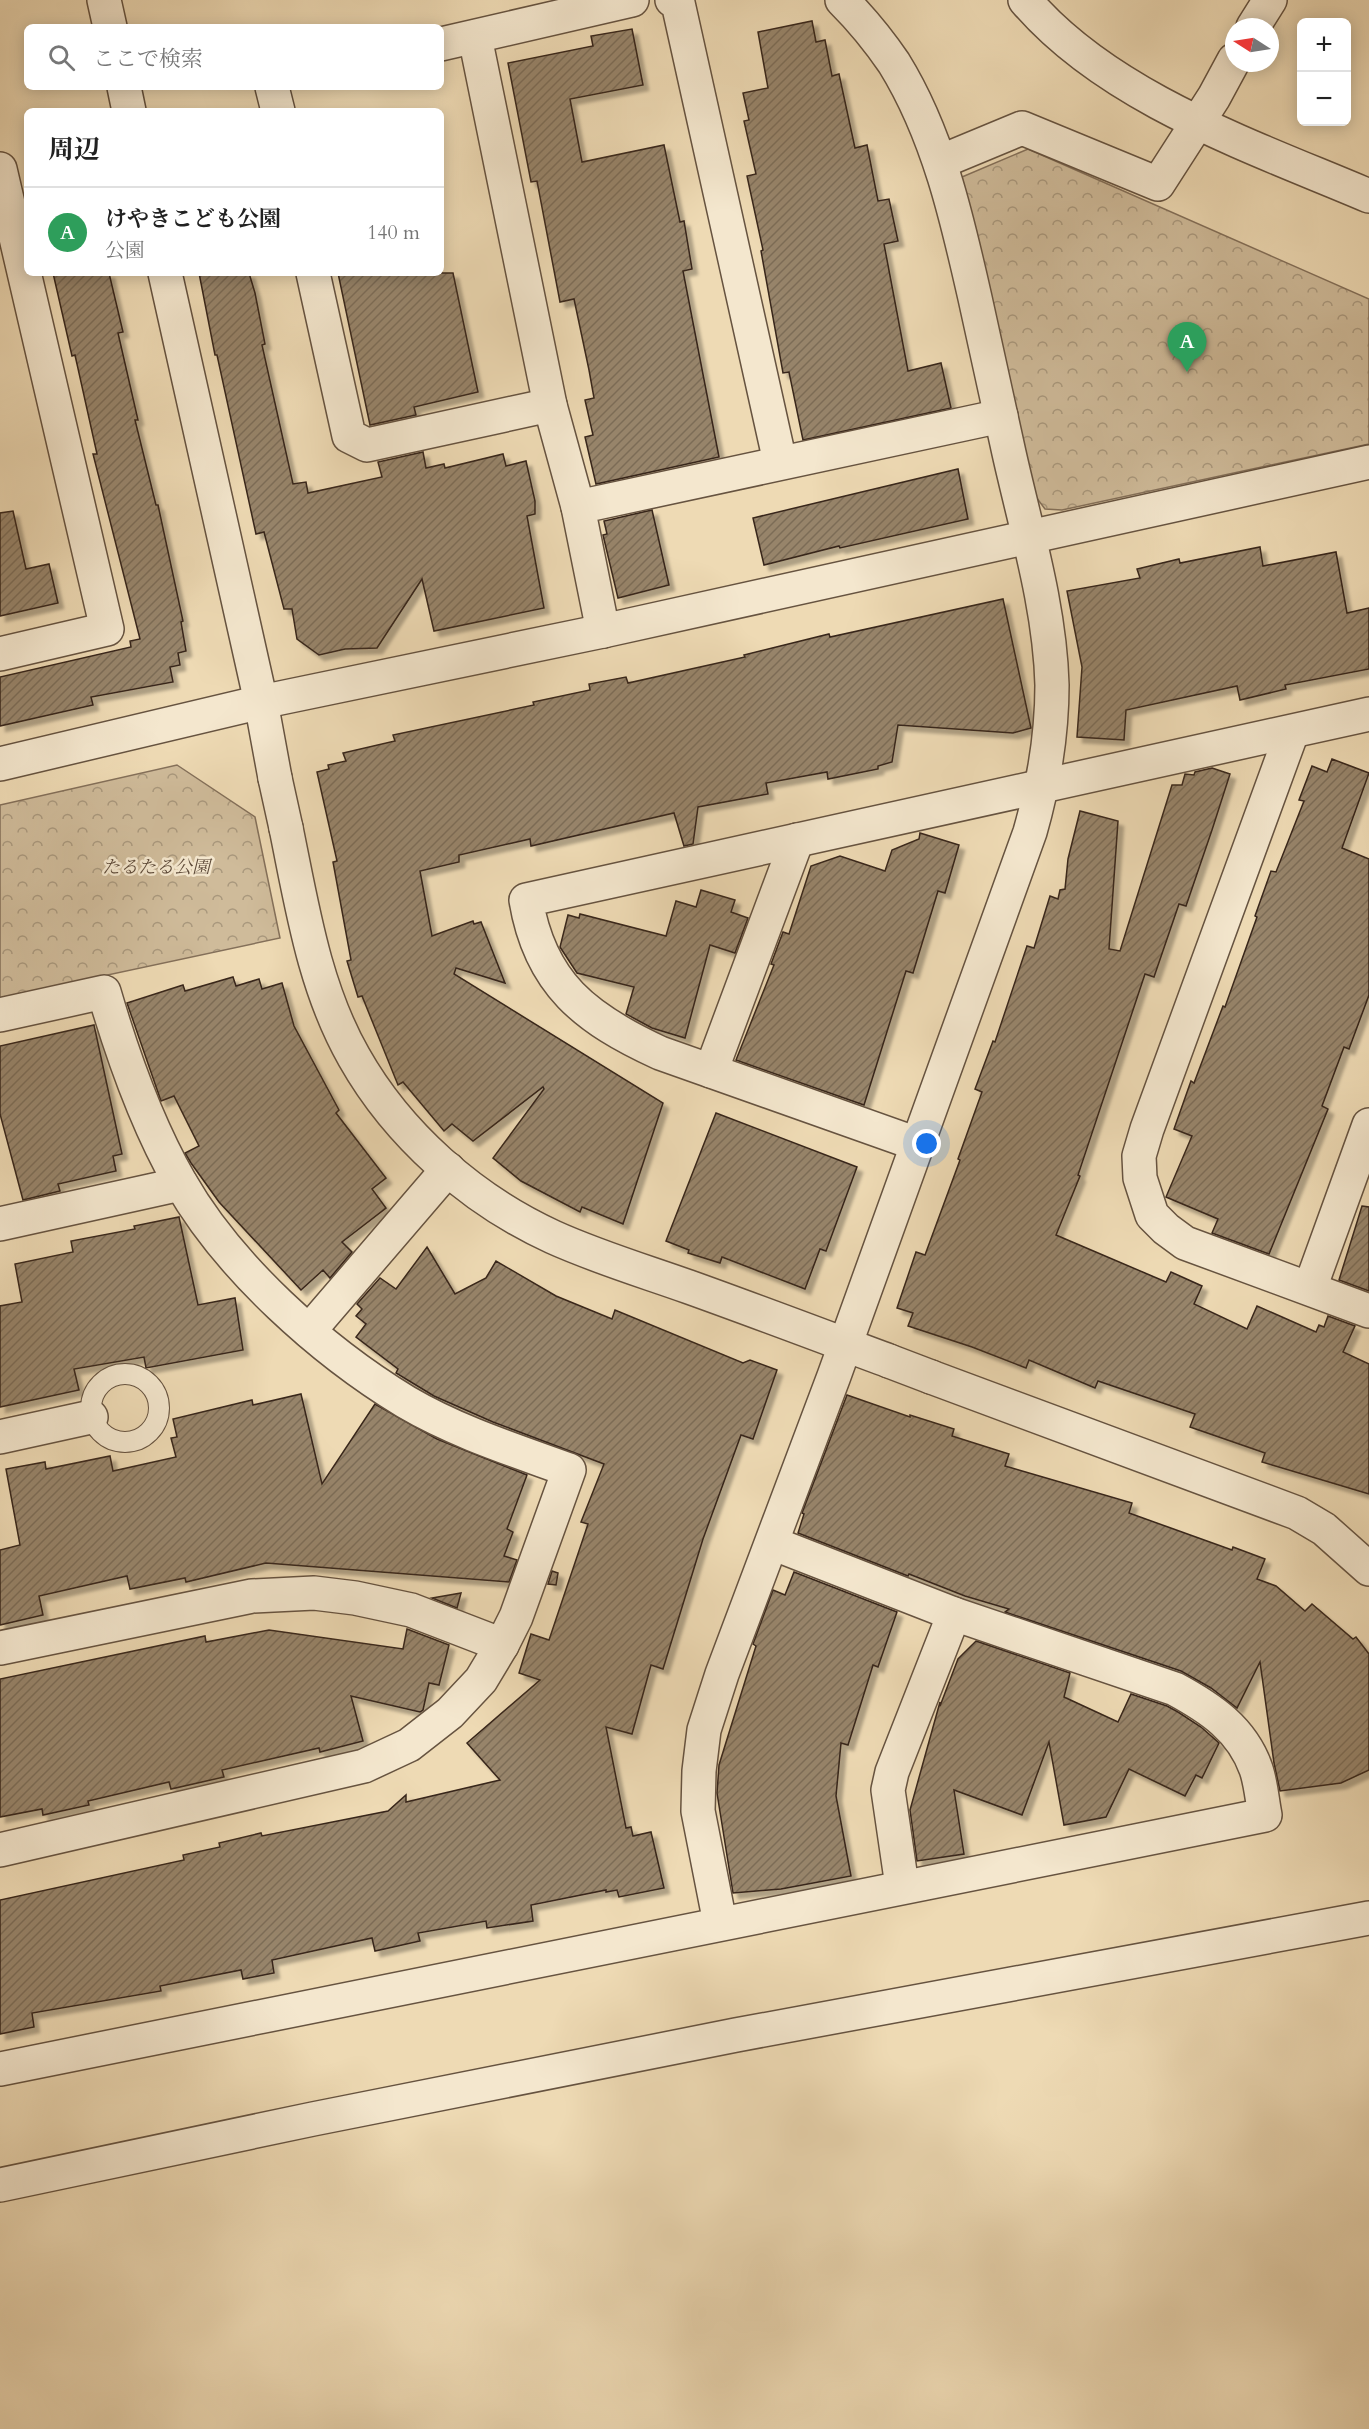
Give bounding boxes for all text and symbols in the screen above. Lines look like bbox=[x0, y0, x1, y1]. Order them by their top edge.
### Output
north arrow bbox=[1225, 18, 1279, 72]
map controls bbox=[1297, 18, 1351, 126]
button: + bbox=[1297, 18, 1351, 72]
search box bbox=[24, 24, 444, 90]
icon: search bbox=[45, 41, 78, 74]
text: ここで検索 bbox=[93, 44, 203, 74]
button: − bbox=[1297, 72, 1351, 126]
text: 周辺 bbox=[48, 132, 100, 167]
text: けやきこども公園 bbox=[105, 204, 281, 234]
text: A bbox=[60, 219, 75, 246]
text: 140 m bbox=[367, 219, 420, 246]
text: 公園 bbox=[105, 237, 145, 264]
pin: A bbox=[1168, 322, 1206, 372]
park label: たるたる公園 bbox=[102, 855, 213, 880]
your location bbox=[912, 1129, 941, 1158]

